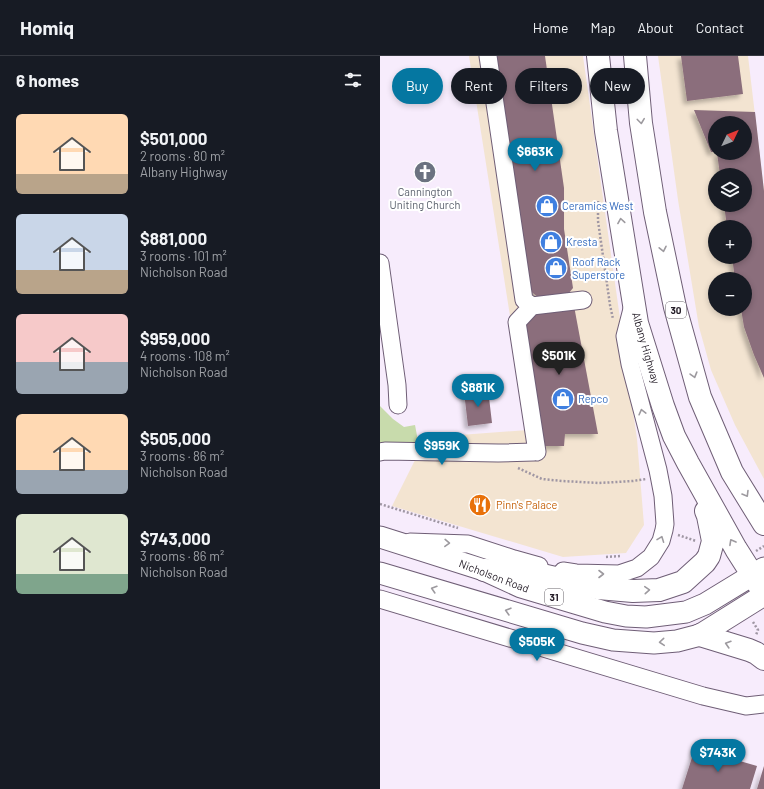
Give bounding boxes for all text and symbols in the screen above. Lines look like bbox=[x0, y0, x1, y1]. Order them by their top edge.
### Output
text: Homiq bbox=[20, 16, 74, 39]
text: Home bbox=[533, 19, 569, 36]
text: Map bbox=[591, 19, 615, 36]
text: About bbox=[637, 19, 674, 36]
text: Contact bbox=[696, 19, 744, 36]
chip: Buy bbox=[392, 68, 443, 104]
chip: Rent bbox=[451, 68, 507, 104]
chip: Filters bbox=[515, 68, 582, 104]
chip: New bbox=[590, 68, 645, 104]
icon: filters bbox=[342, 69, 364, 91]
text: 6 homes bbox=[16, 70, 79, 90]
north arrow bbox=[708, 116, 752, 160]
map controls bbox=[708, 116, 752, 316]
one-way arrow bbox=[637, 118, 646, 124]
text: $501,000 bbox=[140, 128, 208, 148]
icon: home bbox=[48, 130, 96, 178]
pin: $663K bbox=[507, 138, 563, 172]
text: $663K bbox=[517, 143, 553, 159]
text: 2 rooms · 80 m² bbox=[140, 148, 225, 164]
church icon: Cannington Uniting Church bbox=[412, 159, 438, 185]
text: Albany Highway bbox=[140, 164, 228, 180]
button: layers bbox=[708, 168, 752, 212]
place label: Cannington Uniting Church bbox=[390, 185, 460, 211]
shop icon: Ceramics West bbox=[534, 193, 560, 219]
place label: Ceramics West bbox=[562, 199, 633, 212]
one-way arrow bbox=[617, 218, 626, 224]
button: + bbox=[708, 220, 752, 264]
text: $881,000 bbox=[140, 228, 207, 248]
shop icon: Kresta bbox=[538, 229, 564, 255]
icon: home bbox=[48, 230, 96, 278]
place label: Kresta bbox=[566, 235, 597, 248]
one-way arrow bbox=[658, 246, 666, 252]
text: 3 rooms · 101 m² bbox=[140, 248, 227, 264]
shop icon: Roof Rack Superstore bbox=[543, 255, 569, 281]
place label: Roof Rack Superstore bbox=[572, 255, 625, 281]
text: Nicholson Road bbox=[140, 264, 228, 280]
button: − bbox=[708, 272, 752, 316]
road number: 30 bbox=[666, 302, 686, 318]
street label: Albany Highway bbox=[630, 310, 663, 385]
text: $959,000 bbox=[140, 328, 210, 348]
icon: home bbox=[48, 330, 96, 378]
pin: $501K bbox=[531, 342, 587, 376]
text: $501K bbox=[542, 347, 576, 363]
text: 4 rooms · 108 m² bbox=[140, 348, 230, 364]
text: Nicholson Road bbox=[140, 364, 228, 380]
one-way arrow bbox=[689, 371, 698, 378]
pin: $881K bbox=[450, 374, 506, 408]
text: $881K bbox=[461, 379, 495, 395]
shop icon: Repco bbox=[550, 386, 576, 412]
place label: Repco bbox=[578, 392, 608, 405]
one-way arrow bbox=[638, 409, 647, 416]
text: $505,000 bbox=[140, 428, 211, 448]
icon: home bbox=[48, 430, 96, 478]
pin: $959K bbox=[414, 432, 470, 466]
text: $959K bbox=[424, 437, 460, 453]
text: 3 rooms · 86 m² bbox=[140, 448, 224, 464]
text: Nicholson Road bbox=[140, 464, 228, 480]
one-way arrow bbox=[741, 490, 748, 497]
restaurant icon: Pinn's Palace bbox=[467, 492, 493, 518]
place label: Pinn's Palace bbox=[496, 498, 557, 511]
text: $743,000 bbox=[140, 528, 211, 548]
icon: home bbox=[48, 530, 96, 578]
one-way arrow bbox=[656, 535, 664, 542]
one-way arrow bbox=[444, 539, 450, 548]
one-way arrow bbox=[729, 539, 736, 546]
text: 3 rooms · 86 m² bbox=[140, 548, 224, 564]
street label: Nicholson Road bbox=[457, 556, 531, 595]
text: Nicholson Road bbox=[140, 564, 228, 580]
one-way arrow bbox=[598, 570, 604, 578]
one-way arrow bbox=[431, 586, 438, 594]
one-way arrow bbox=[644, 586, 650, 595]
road number: 31 bbox=[545, 589, 563, 605]
one-way arrow bbox=[505, 607, 512, 616]
pin: $505K bbox=[509, 628, 565, 662]
text: $505K bbox=[519, 633, 556, 649]
one-way arrow bbox=[659, 637, 665, 646]
one-way arrow bbox=[725, 640, 732, 649]
pin: $743K bbox=[690, 739, 746, 773]
text: $743K bbox=[700, 744, 736, 760]

